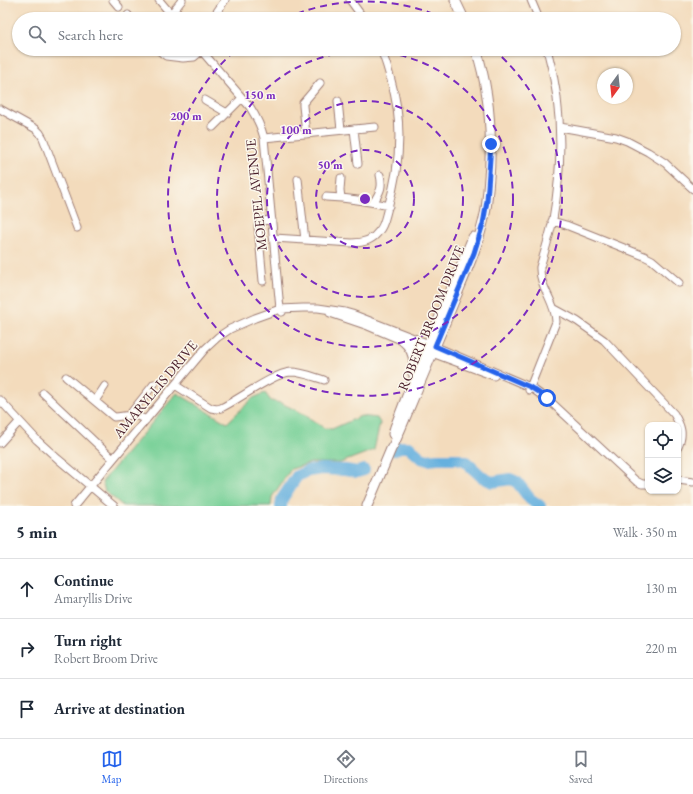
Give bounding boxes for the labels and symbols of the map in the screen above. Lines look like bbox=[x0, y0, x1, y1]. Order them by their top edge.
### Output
north arrow bbox=[597, 68, 633, 104]
text: 150 m bbox=[244, 87, 276, 103]
text: 200 m bbox=[170, 108, 202, 124]
text: 100 m bbox=[280, 122, 312, 138]
route end bbox=[482, 135, 500, 153]
street label: MOEPEL AVENUE bbox=[241, 138, 271, 252]
text: 50 m bbox=[317, 157, 343, 173]
centre of rings bbox=[358, 192, 372, 206]
street label: ROBERT BROOM DRIVE bbox=[394, 243, 468, 393]
street label: AMARYLLIS DRIVE bbox=[108, 336, 201, 442]
route start bbox=[538, 389, 556, 407]

